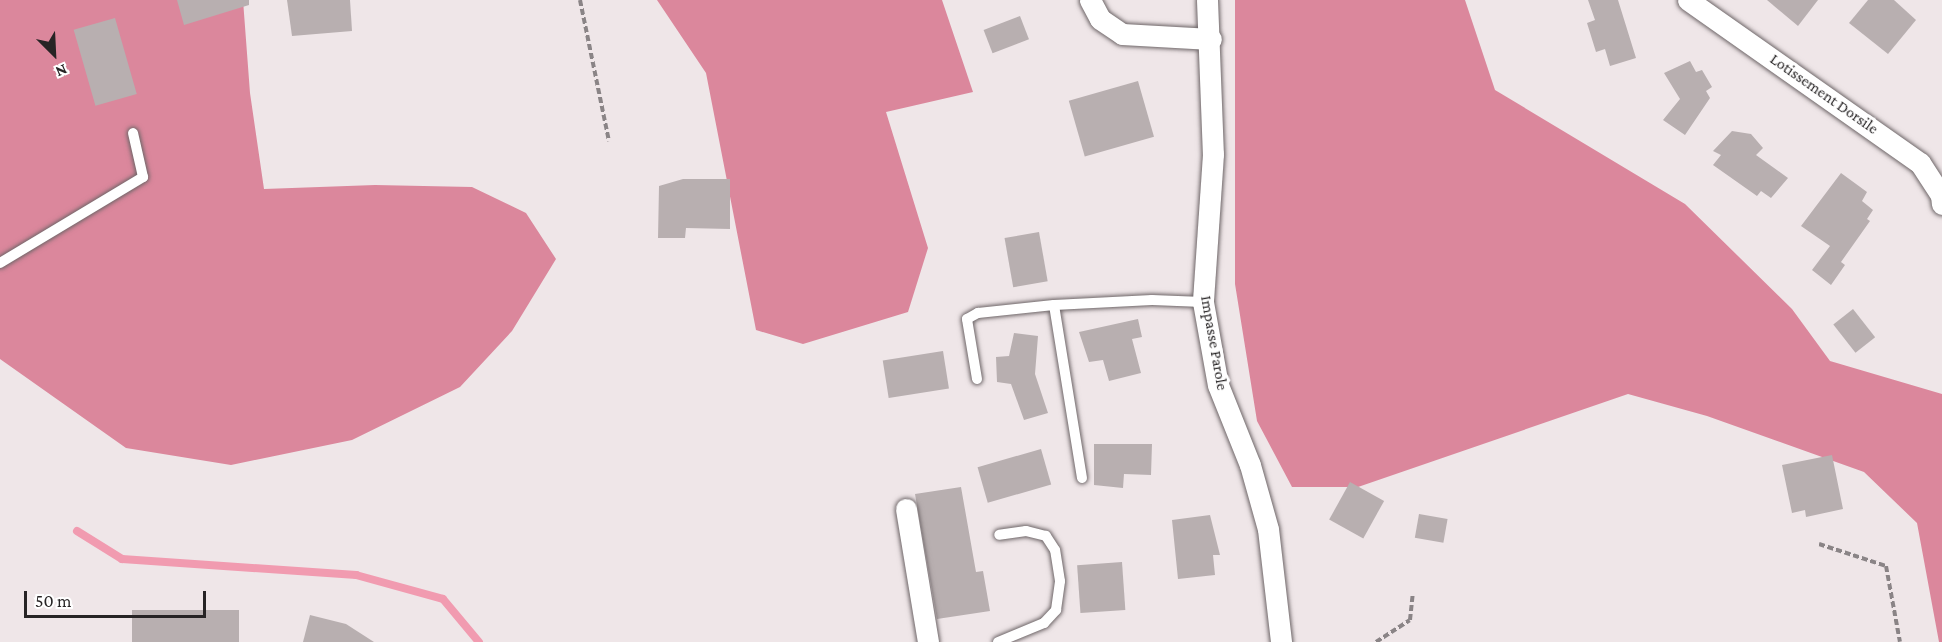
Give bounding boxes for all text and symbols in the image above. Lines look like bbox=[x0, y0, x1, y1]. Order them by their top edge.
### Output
north arrow bbox=[24, 24, 84, 84]
street label: Lotissement Dorsile bbox=[1766, 50, 1882, 138]
text: N bbox=[53, 61, 70, 81]
street label: Impasse Parole bbox=[1196, 294, 1232, 392]
scale bar bbox=[27, 579, 208, 617]
text: 50 m bbox=[35, 591, 72, 611]

